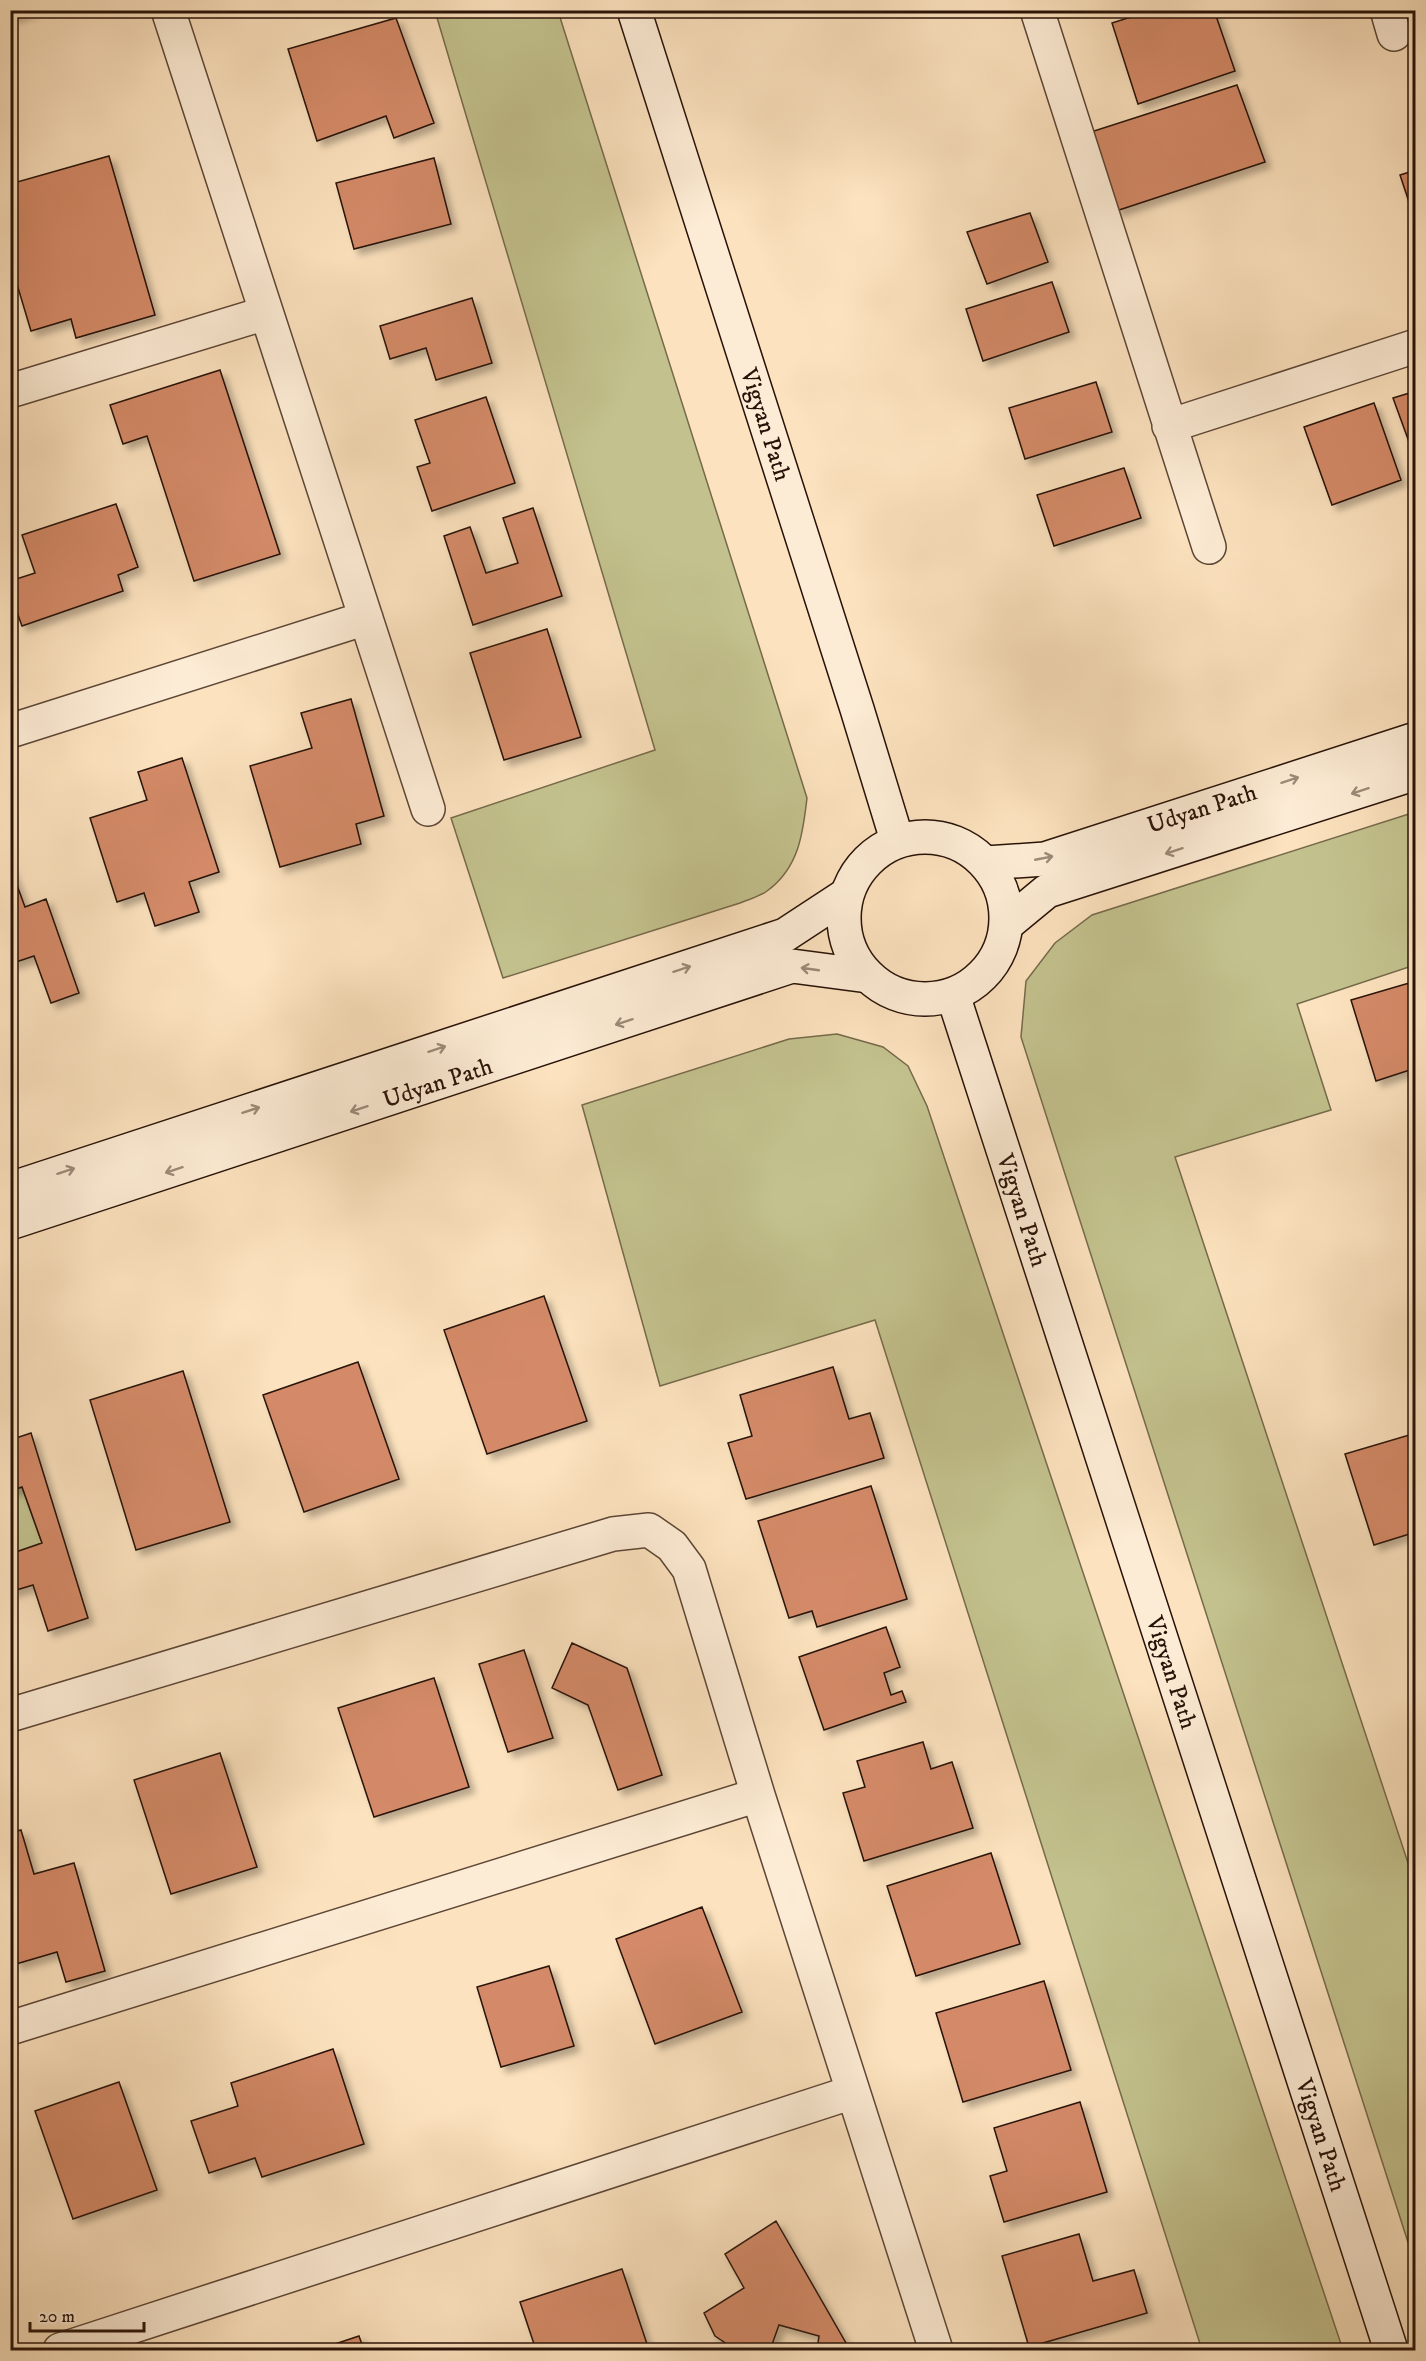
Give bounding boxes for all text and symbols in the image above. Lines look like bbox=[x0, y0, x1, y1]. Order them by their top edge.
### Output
street label: Vigyan Path bbox=[733, 364, 797, 485]
one-way arrow bbox=[1280, 773, 1299, 784]
street label: Udyan Path bbox=[1144, 777, 1261, 841]
one-way arrow bbox=[1351, 786, 1370, 797]
one-way arrow bbox=[1165, 846, 1184, 857]
one-way arrow bbox=[1034, 852, 1053, 863]
one-way arrow bbox=[672, 963, 691, 974]
one-way arrow bbox=[800, 963, 820, 974]
one-way arrow bbox=[615, 1017, 634, 1028]
one-way arrow bbox=[427, 1043, 446, 1054]
street label: Udyan Path bbox=[379, 1051, 497, 1115]
one-way arrow bbox=[241, 1104, 260, 1115]
one-way arrow bbox=[350, 1104, 369, 1115]
street label: Vigyan Path bbox=[989, 1149, 1054, 1271]
one-way arrow bbox=[56, 1164, 75, 1175]
one-way arrow bbox=[165, 1165, 184, 1176]
street label: Vigyan Path bbox=[1138, 1612, 1203, 1733]
street label: Vigyan Path bbox=[1288, 2074, 1353, 2196]
scale bar bbox=[30, 2295, 144, 2333]
text: 20 m bbox=[39, 2306, 75, 2328]

